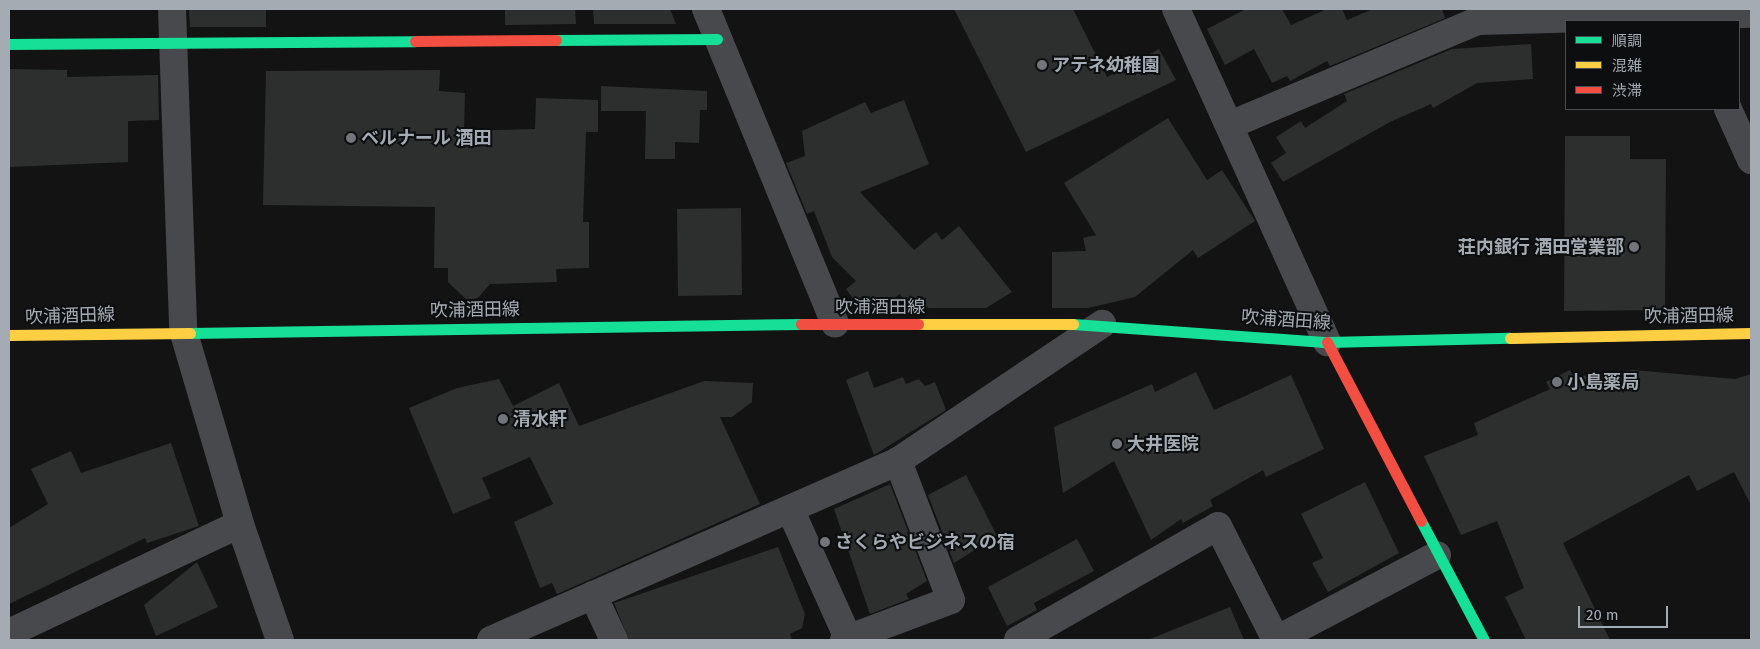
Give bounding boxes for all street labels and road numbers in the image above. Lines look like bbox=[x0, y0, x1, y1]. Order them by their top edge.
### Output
street label: 吹浦酒田線 bbox=[835, 296, 925, 318]
street label: 吹浦酒田線 bbox=[430, 298, 520, 322]
street label: 吹浦酒田線 bbox=[25, 304, 115, 328]
street label: 吹浦酒田線 bbox=[1644, 304, 1734, 328]
street label: 吹浦酒田線 bbox=[1240, 306, 1332, 334]

